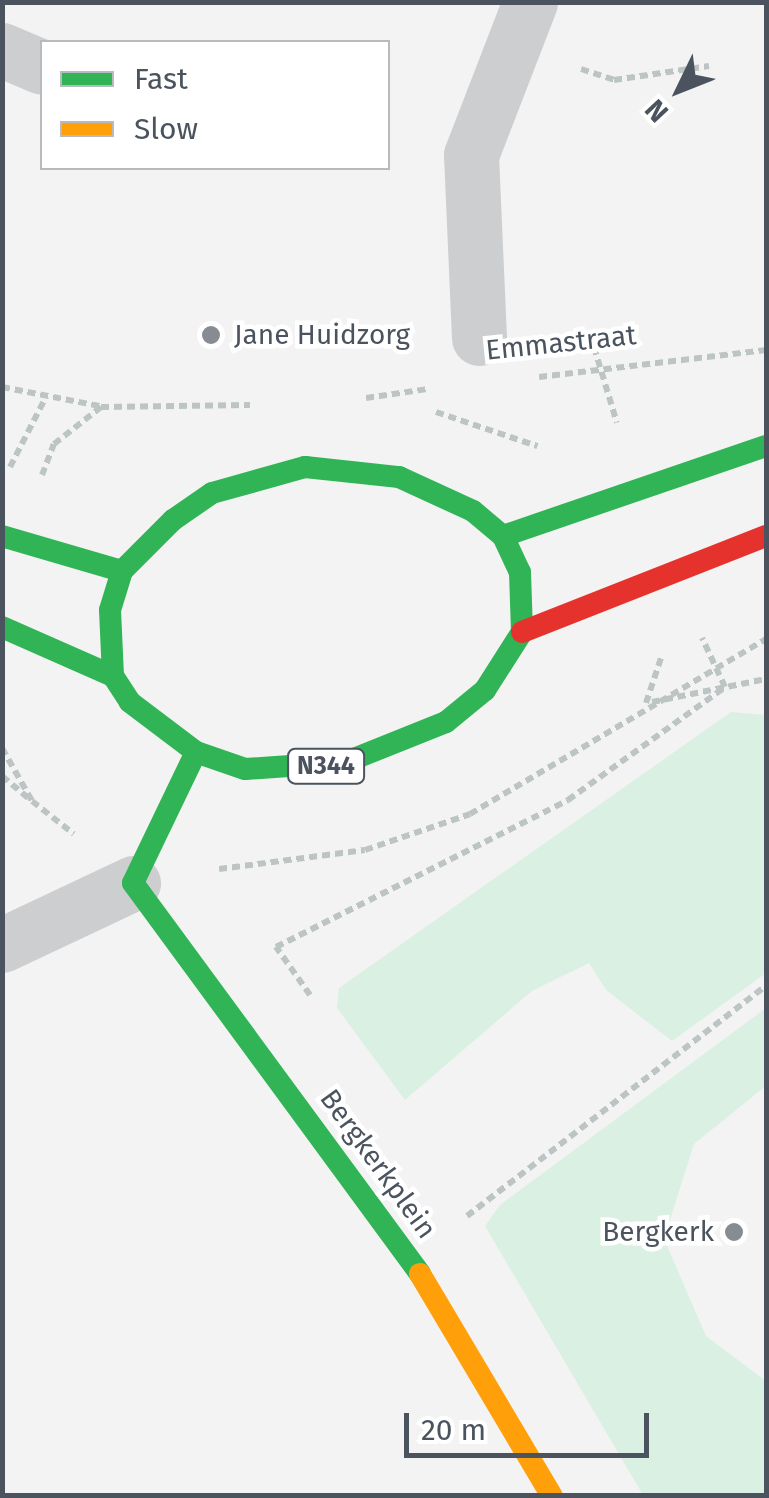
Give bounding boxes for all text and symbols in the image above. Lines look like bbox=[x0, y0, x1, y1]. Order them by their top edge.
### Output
legend bbox=[40, 40, 390, 170]
north arrow bbox=[629, 40, 729, 140]
text: Fast bbox=[134, 61, 188, 97]
text: N bbox=[638, 93, 675, 129]
text: Slow bbox=[134, 111, 198, 147]
place label: Jane Huidzorg bbox=[234, 318, 410, 352]
street label: Emmastraat bbox=[484, 318, 638, 368]
marker: Jane Huidzorg bbox=[198, 322, 224, 348]
road number: N344 bbox=[286, 746, 366, 786]
street label: Bergkerkplein bbox=[313, 1083, 443, 1245]
place label: Bergkerk bbox=[602, 1215, 714, 1249]
marker: Bergkerk bbox=[723, 1221, 745, 1243]
scale bar bbox=[409, 1393, 654, 1455]
text: 20 m bbox=[421, 1412, 486, 1448]

